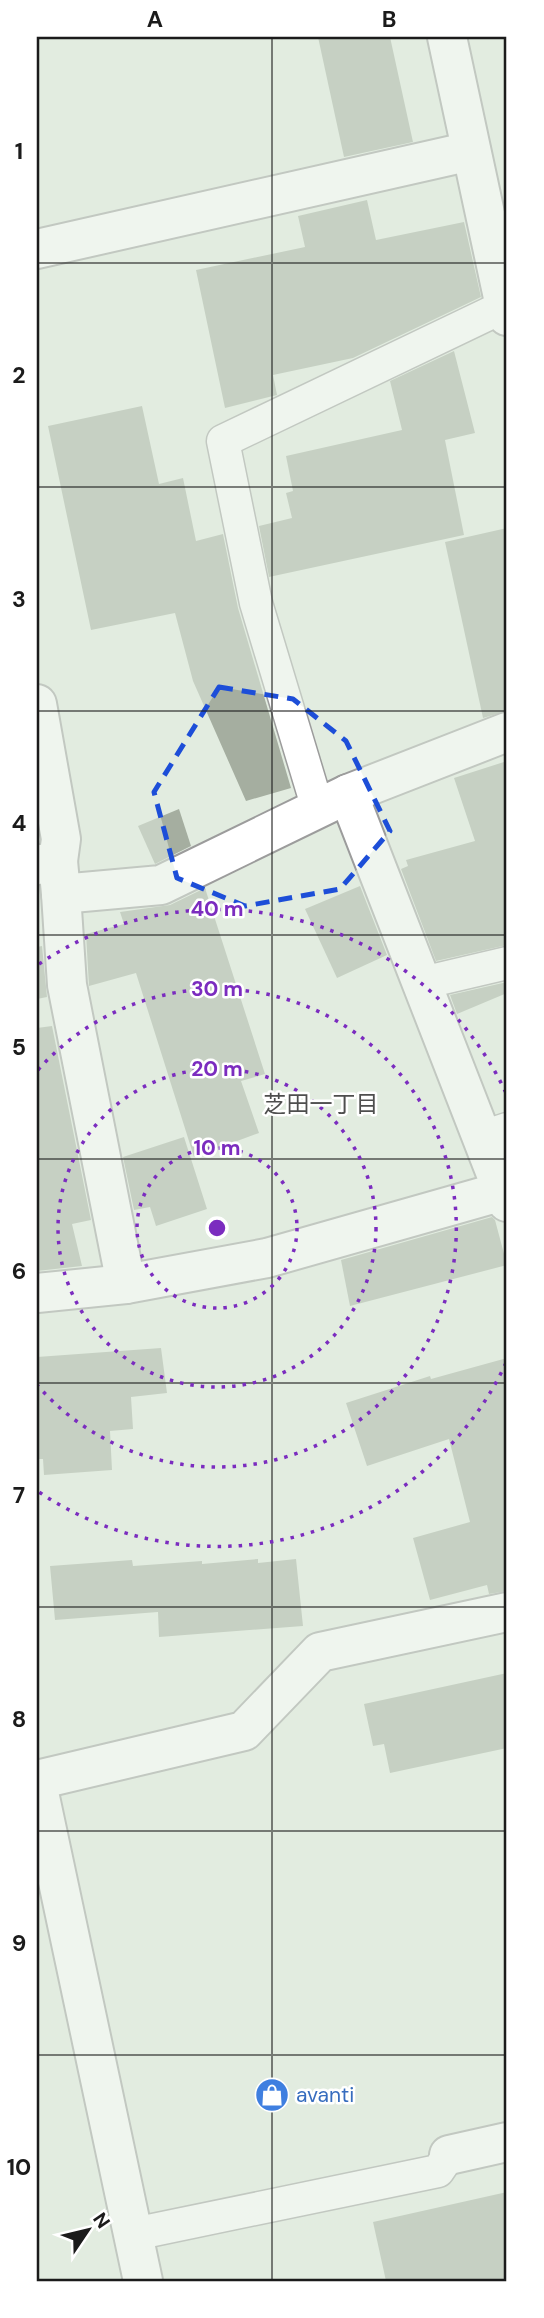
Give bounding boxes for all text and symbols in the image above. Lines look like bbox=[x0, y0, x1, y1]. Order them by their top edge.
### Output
text: A bbox=[147, 4, 163, 34]
text: B bbox=[382, 4, 396, 34]
text: 1 bbox=[15, 136, 23, 166]
text: 2 bbox=[12, 360, 26, 390]
text: 3 bbox=[12, 584, 26, 614]
text: 4 bbox=[12, 808, 27, 838]
text: 40 m bbox=[190, 895, 244, 923]
text: 30 m bbox=[191, 975, 243, 1003]
text: 5 bbox=[12, 1032, 26, 1062]
text: 20 m bbox=[191, 1055, 243, 1083]
district label: 芝田一丁目 bbox=[264, 1089, 379, 1119]
text: 10 m bbox=[193, 1134, 241, 1162]
centre of rings bbox=[205, 1216, 229, 1240]
text: 6 bbox=[12, 1256, 26, 1286]
text: 7 bbox=[13, 1480, 25, 1510]
text: 8 bbox=[12, 1704, 26, 1734]
text: 9 bbox=[12, 1928, 26, 1958]
shop icon: avanti bbox=[253, 2076, 291, 2114]
place label: avanti bbox=[296, 2081, 354, 2109]
text: 10 bbox=[7, 2152, 31, 2182]
north arrow bbox=[52, 2196, 122, 2266]
text: N bbox=[87, 2208, 116, 2233]

